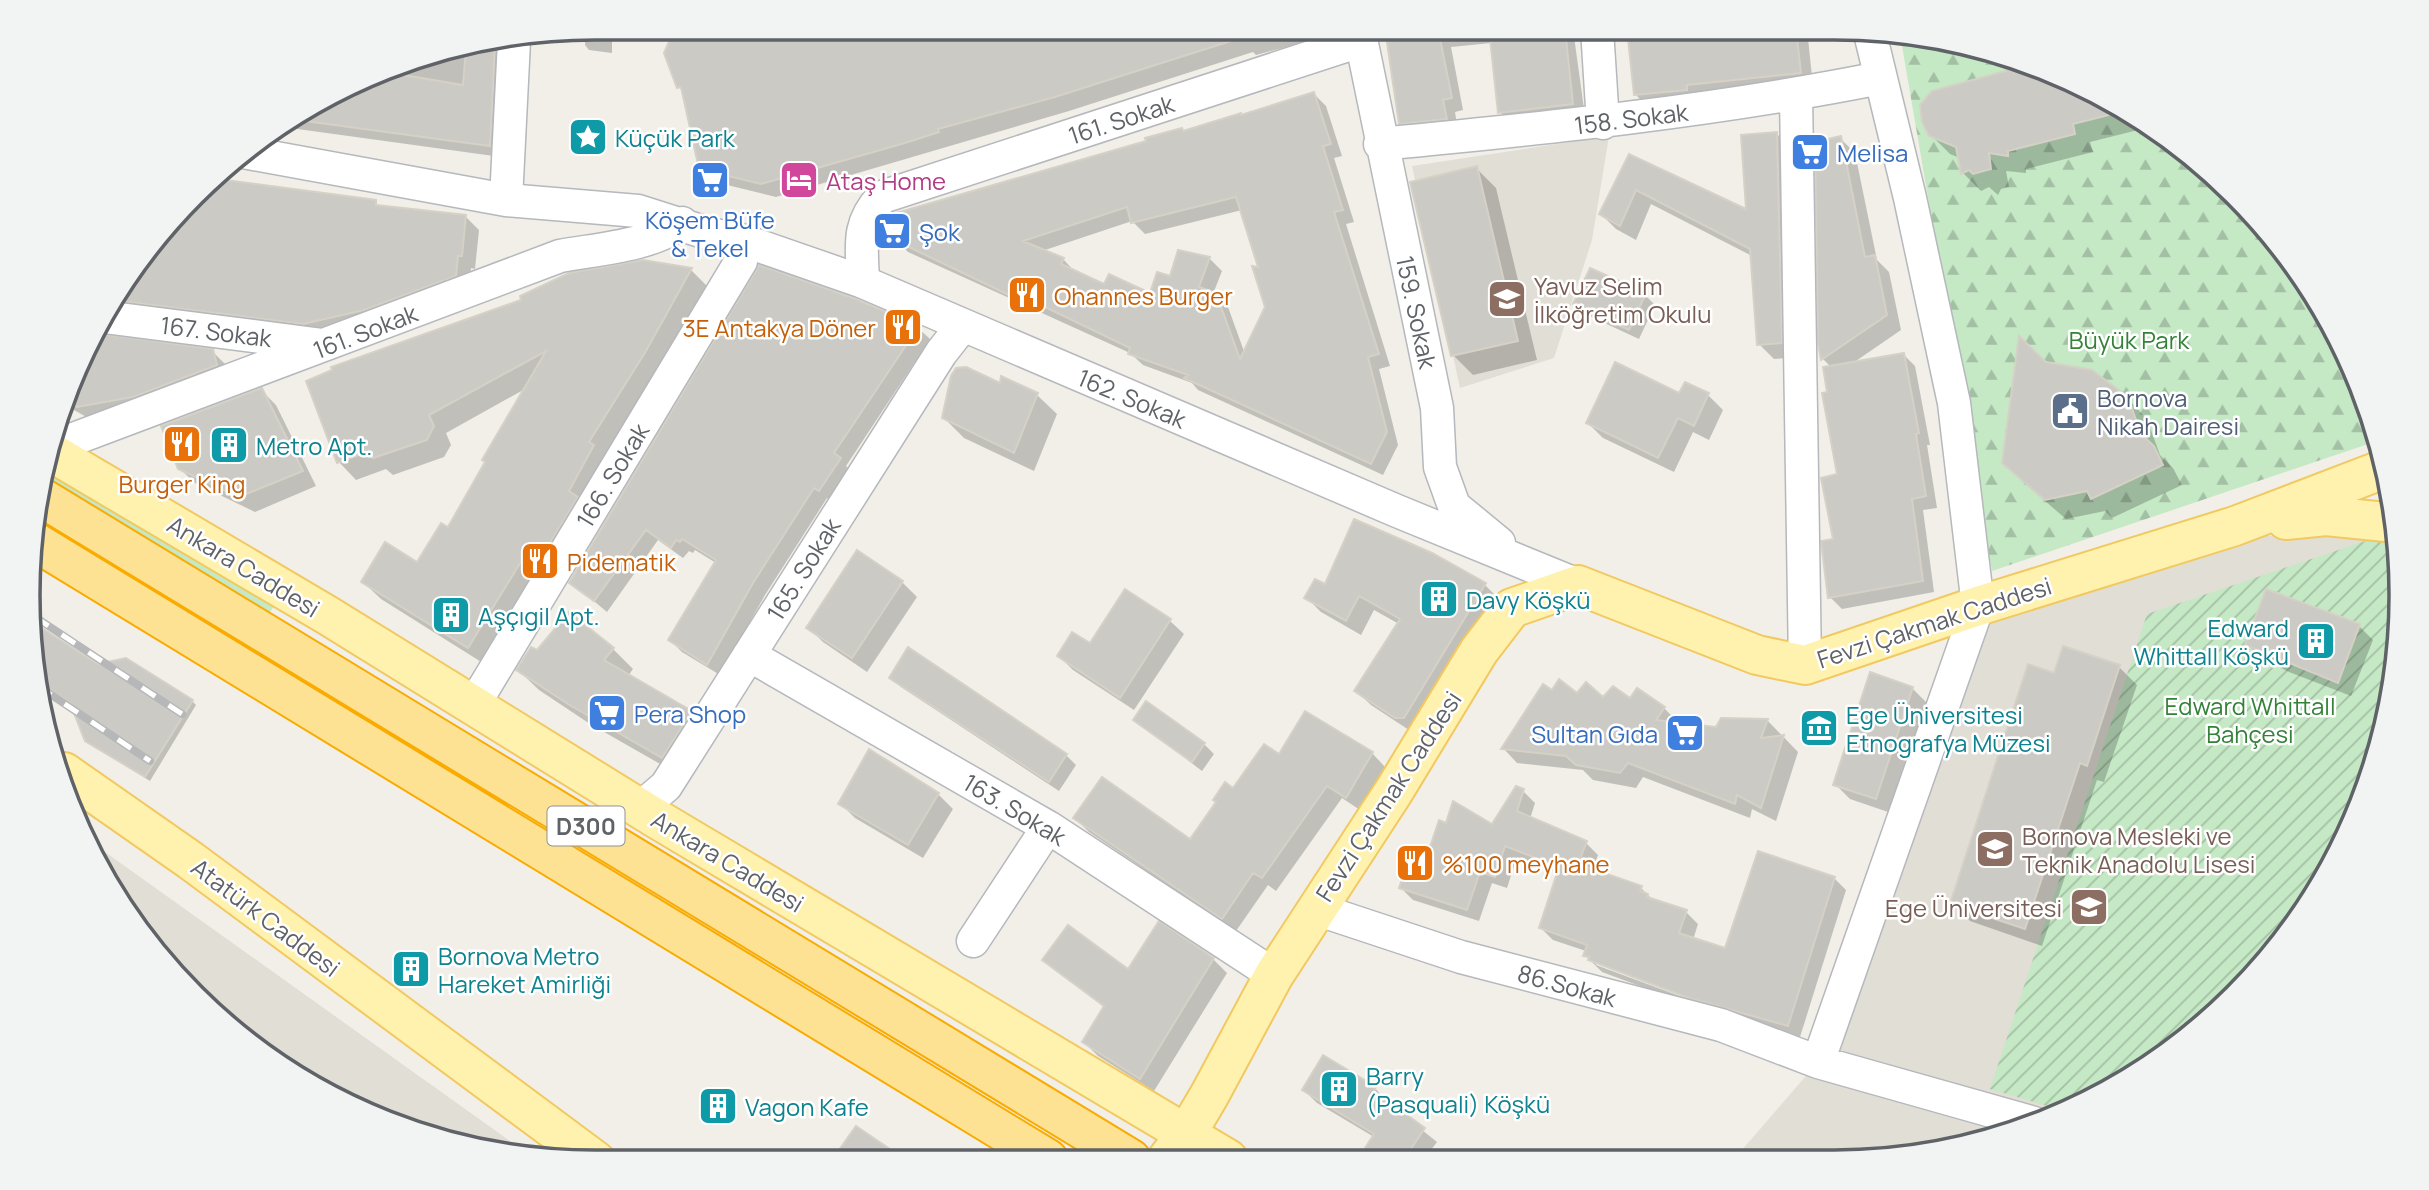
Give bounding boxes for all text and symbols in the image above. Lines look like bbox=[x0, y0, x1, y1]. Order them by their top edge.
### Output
street label: 161. Sokak bbox=[1064, 86, 1179, 152]
street label: 158. Sokak bbox=[1572, 95, 1691, 141]
place icon: Küçük Park bbox=[567, 116, 609, 158]
place label: Küçük Park bbox=[615, 121, 736, 154]
supermarket icon: Melisa bbox=[1789, 131, 1831, 173]
place label: Melisa bbox=[1837, 136, 1908, 169]
supermarket icon: Köşem Büfe & Tekel bbox=[689, 159, 731, 201]
hotel icon: Ataş Home bbox=[778, 159, 820, 201]
place label: Ataş Home bbox=[826, 164, 946, 197]
place label: Köşem Büfe & Tekel bbox=[645, 203, 775, 264]
supermarket icon: Şok bbox=[871, 210, 913, 252]
place label: Şok bbox=[919, 215, 961, 248]
street label: 159. Sokak bbox=[1389, 252, 1445, 373]
place label: Yavuz Selim İlköğretim Okulu bbox=[1534, 269, 1711, 330]
restaurant icon: Ohannes Burger bbox=[1006, 274, 1048, 316]
school or university icon: Yavuz Selim İlköğretim Okulu bbox=[1486, 278, 1528, 320]
place label: Ohannes Burger bbox=[1054, 279, 1233, 312]
street label: 161. Sokak bbox=[308, 296, 423, 366]
restaurant icon: 3E Antakya Döner bbox=[882, 306, 924, 348]
street label: 167. Sokak bbox=[159, 308, 275, 354]
place label: 3E Antakya Döner bbox=[682, 311, 876, 344]
park label: Büyük Park bbox=[2069, 323, 2190, 356]
street label: 162. Sokak bbox=[1073, 360, 1192, 436]
place label: Bornova Nikah Dairesi bbox=[2097, 381, 2239, 442]
public building icon: Bornova Nikah Dairesi bbox=[2049, 390, 2091, 432]
street label: 166. Sokak bbox=[568, 416, 657, 533]
restaurant icon: Burger King bbox=[161, 423, 203, 465]
building icon: Metro Apt. bbox=[208, 424, 250, 466]
place label: Metro Apt. bbox=[256, 429, 372, 462]
place label: Burger King bbox=[118, 467, 246, 500]
street label: Ankara Caddesi bbox=[162, 508, 326, 624]
street label: 165. Sokak bbox=[758, 511, 848, 627]
restaurant icon: Pidematik bbox=[519, 540, 561, 582]
place label: Pidematik bbox=[567, 545, 677, 578]
street label: Fevzi Çakmak Caddesi bbox=[1813, 569, 2055, 675]
building icon: Davy Köşkü bbox=[1418, 578, 1460, 620]
place label: Davy Köşkü bbox=[1466, 583, 1591, 616]
building icon: Aşçıgil Apt. bbox=[430, 594, 472, 636]
place label: Aşçıgil Apt. bbox=[478, 599, 600, 632]
place label: Edward Whittall Köşkü bbox=[2133, 611, 2289, 672]
building icon: Edward Whittall Köşkü bbox=[2295, 620, 2337, 662]
street label: Fevzi Çakmak Caddesi bbox=[1308, 684, 1468, 908]
park label: Edward Whittall Bahçesi bbox=[2164, 689, 2336, 750]
supermarket icon: Pera Shop bbox=[586, 692, 628, 734]
place label: Pera Shop bbox=[634, 697, 746, 730]
place label: Ege Üniversitesi Etnografya Müzesi bbox=[1846, 698, 2051, 759]
museum icon: Ege Üniversitesi Etnografya Müzesi bbox=[1798, 707, 1840, 749]
supermarket icon: Sultan Gıda bbox=[1664, 712, 1706, 754]
place label: Sultan Gıda bbox=[1531, 717, 1658, 750]
street label: 163. Sokak bbox=[957, 765, 1074, 853]
street label: Ankara Caddesi bbox=[646, 803, 810, 919]
road number: D300 bbox=[548, 806, 624, 846]
place label: Bornova Mesleki ve Teknik Anadolu Lisesi bbox=[2022, 819, 2255, 880]
school or university icon: Bornova Mesleki ve Teknik Anadolu Lisesi bbox=[1974, 828, 2016, 870]
restaurant icon: %100 meyhane bbox=[1394, 842, 1436, 884]
place label: %100 meyhane bbox=[1442, 847, 1610, 880]
street label: Atatürk Caddesi bbox=[185, 850, 347, 984]
school or university icon: Ege Üniversitesi bbox=[2068, 886, 2110, 928]
place label: Ege Üniversitesi bbox=[1885, 891, 2062, 924]
place label: Bornova Metro Hareket Amirliği bbox=[438, 939, 611, 1000]
building icon: Bornova Metro Hareket Amirliği bbox=[390, 948, 432, 990]
street label: 86.Sokak bbox=[1514, 956, 1621, 1014]
place label: Barry (Pasquali) Köşkü bbox=[1366, 1059, 1550, 1120]
building icon: Barry (Pasquali) Köşkü bbox=[1318, 1068, 1360, 1110]
building icon: Vagon Kafe bbox=[697, 1085, 739, 1127]
place label: Vagon Kafe bbox=[745, 1090, 869, 1123]

